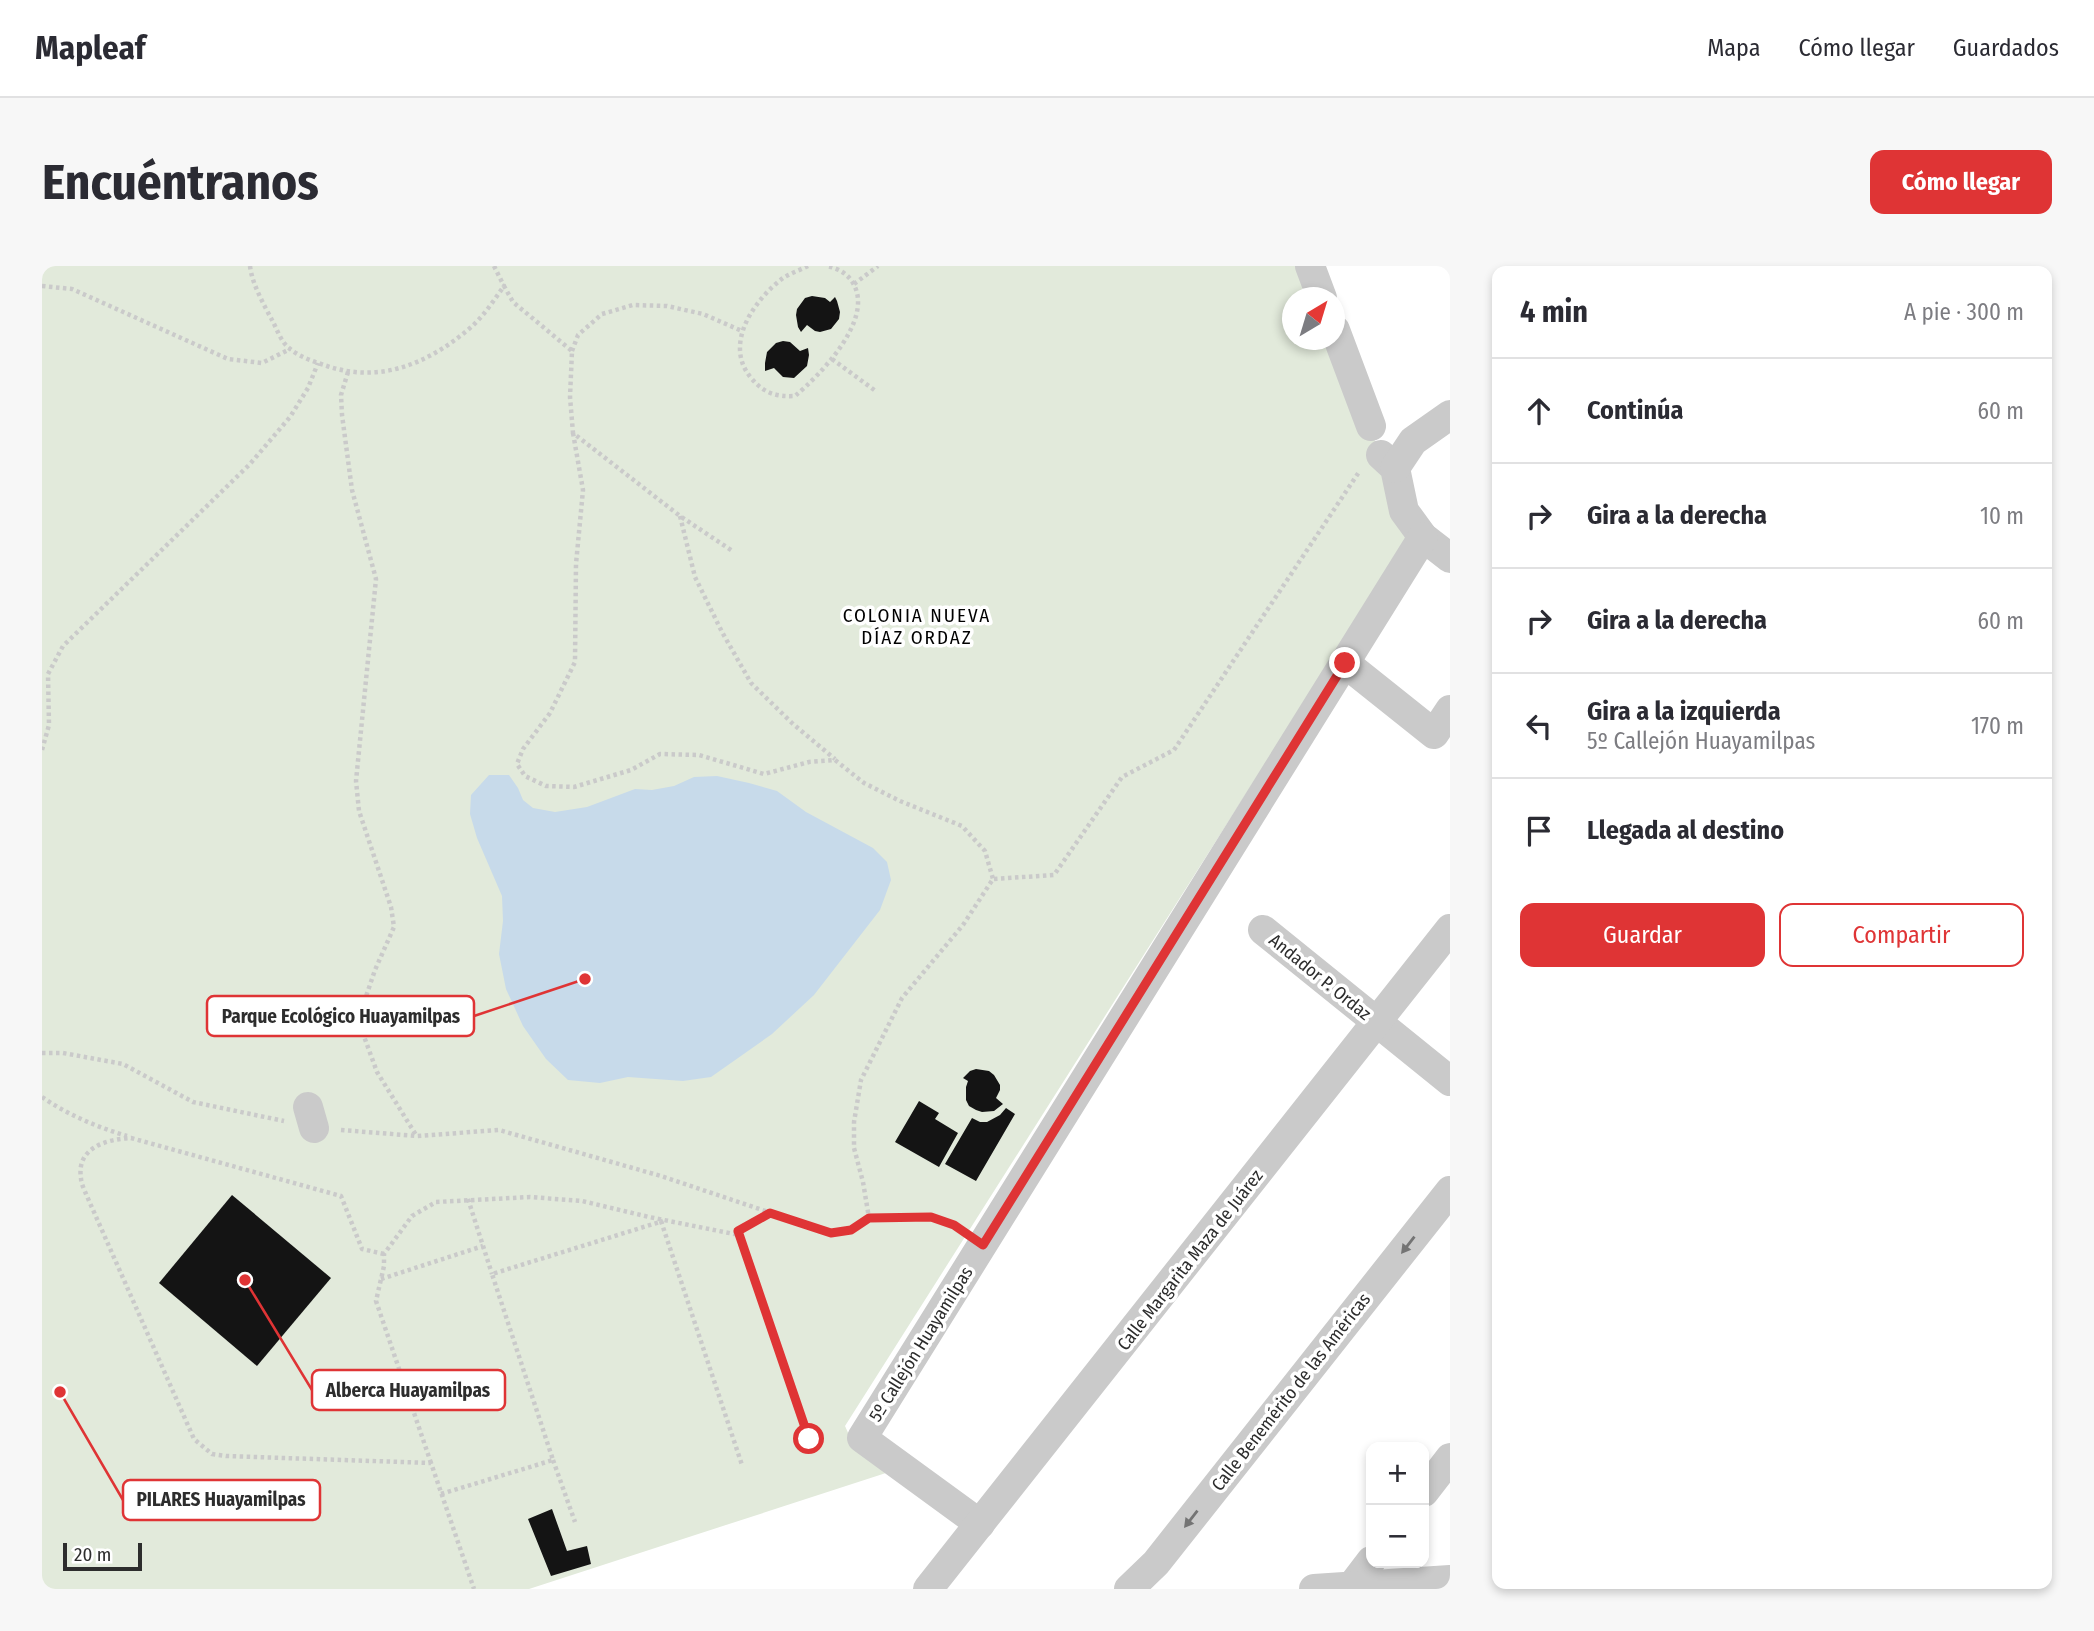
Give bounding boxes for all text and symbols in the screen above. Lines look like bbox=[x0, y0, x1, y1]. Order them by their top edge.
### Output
text: Mapleaf bbox=[35, 28, 146, 68]
text: Mapa bbox=[1707, 34, 1760, 62]
text: Cómo llegar bbox=[1798, 34, 1915, 62]
text: Guardados bbox=[1953, 34, 2059, 62]
button: Cómo llegar bbox=[1870, 150, 2052, 214]
text: Encuéntranos bbox=[42, 153, 319, 212]
north arrow bbox=[1282, 287, 1345, 350]
text: 4 min bbox=[1520, 294, 1588, 330]
text: A pie · 300 m bbox=[1904, 298, 2024, 326]
icon: ahead bbox=[1520, 392, 1558, 430]
text: Continúa bbox=[1587, 395, 1684, 426]
text: 60 m bbox=[1978, 397, 2024, 425]
icon: right bbox=[1520, 497, 1558, 535]
text: Gira a la derecha bbox=[1587, 500, 1767, 531]
text: 10 m bbox=[1980, 502, 2024, 530]
icon: right bbox=[1520, 602, 1558, 640]
district label: COLONIA NUEVA DÍAZ ORDAZ bbox=[843, 604, 991, 649]
text: Gira a la derecha bbox=[1587, 605, 1767, 636]
text: 60 m bbox=[1978, 607, 2024, 635]
route end bbox=[1329, 647, 1360, 678]
text: Gira a la izquierda bbox=[1587, 696, 1781, 727]
icon: left bbox=[1520, 707, 1558, 745]
text: 170 m bbox=[1971, 712, 2024, 740]
text: 5º Callejón Huayamilpas bbox=[1587, 727, 1815, 755]
icon: arrive bbox=[1520, 812, 1558, 850]
text: Llegada al destino bbox=[1587, 815, 1784, 846]
button: Guardar bbox=[1520, 903, 1765, 967]
button: Compartir bbox=[1779, 903, 2024, 967]
street label: Andador P. Ordaz bbox=[1264, 929, 1376, 1025]
callout: Parque Ecológico Huayamilpas bbox=[207, 996, 474, 1036]
text: Parque Ecológico Huayamilpas bbox=[222, 1005, 461, 1028]
street label: Calle Margarita Maza de Juárez bbox=[1113, 1165, 1267, 1355]
one-way arrow bbox=[1401, 1236, 1415, 1254]
street label: 5º Callejón Huayamilpas bbox=[864, 1262, 978, 1426]
street label: Calle Benemérito de las Américas bbox=[1207, 1288, 1375, 1495]
callout: Alberca Huayamilpas bbox=[312, 1370, 505, 1410]
text: Alberca Huayamilpas bbox=[325, 1379, 491, 1402]
route start bbox=[793, 1423, 824, 1454]
map controls bbox=[1366, 1442, 1429, 1568]
button: + bbox=[1366, 1442, 1429, 1505]
callout: PILARES Huayamilpas bbox=[123, 1480, 320, 1520]
text: PILARES Huayamilpas bbox=[137, 1488, 306, 1511]
button: − bbox=[1366, 1505, 1429, 1568]
one-way arrow bbox=[1183, 1510, 1198, 1528]
scale bar bbox=[63, 1540, 142, 1572]
text: 20 m bbox=[74, 1543, 111, 1566]

